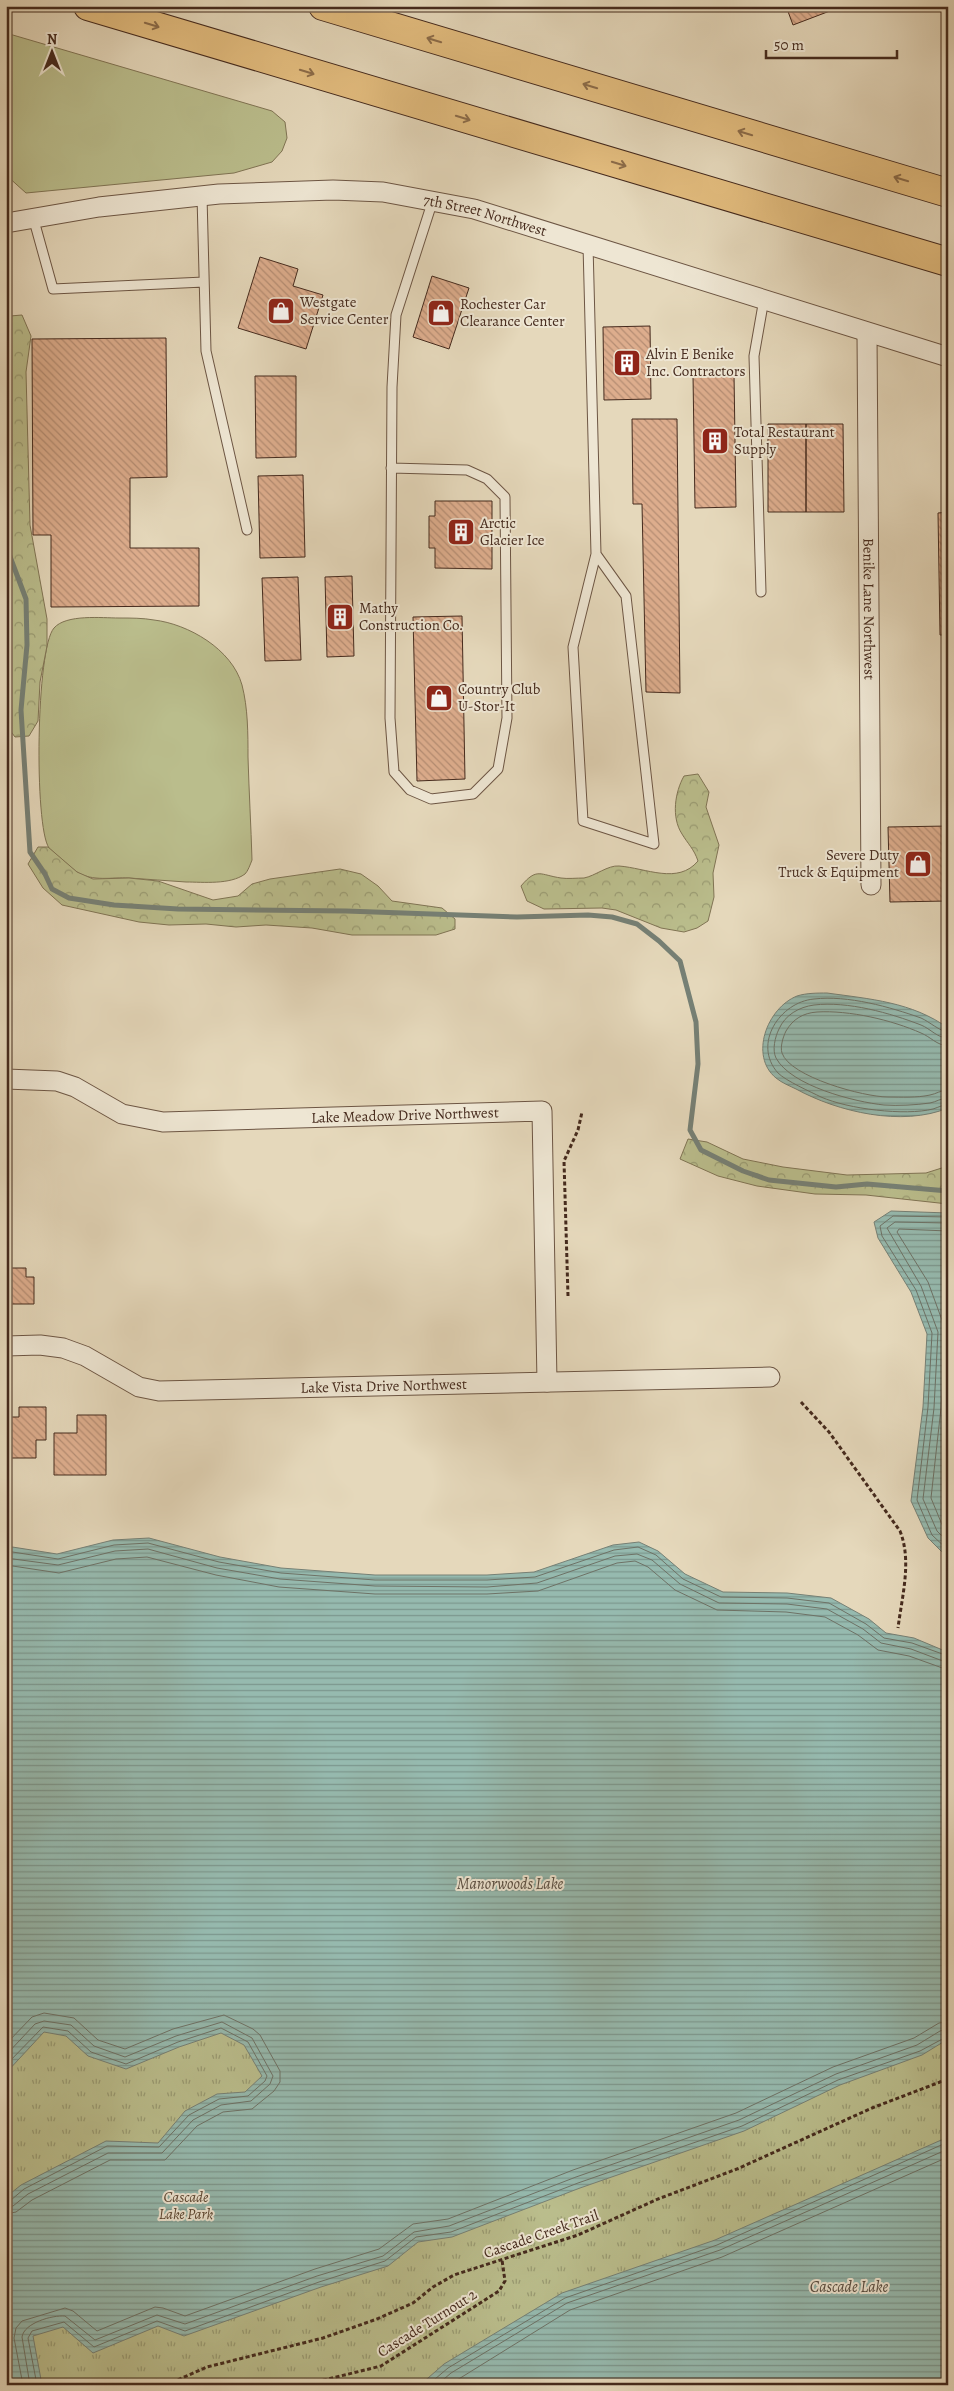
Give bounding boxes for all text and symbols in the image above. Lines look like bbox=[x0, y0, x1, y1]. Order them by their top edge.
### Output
one-way arrow bbox=[143, 21, 159, 31]
north arrow bbox=[28, 28, 78, 78]
scale bar bbox=[766, 28, 898, 60]
text: N bbox=[47, 30, 57, 49]
one-way arrow bbox=[426, 34, 442, 44]
text: 50 m bbox=[774, 35, 804, 55]
one-way arrow bbox=[299, 67, 315, 77]
one-way arrow bbox=[582, 81, 598, 91]
one-way arrow bbox=[455, 113, 471, 123]
one-way arrow bbox=[738, 127, 754, 137]
one-way arrow bbox=[610, 159, 626, 169]
one-way arrow bbox=[893, 174, 909, 184]
street label: 7th Street Northwest bbox=[422, 190, 549, 241]
place label: Westgate Service Center bbox=[299, 292, 389, 329]
place label: Rochester Car Clearance Center bbox=[460, 294, 565, 331]
shop icon: Westgate Service Center bbox=[266, 296, 296, 326]
shop icon: Rochester Car Clearance Center bbox=[426, 298, 456, 328]
place label: Alvin E Benike Inc. Contractors bbox=[645, 344, 746, 381]
building icon: Alvin E Benike Inc. Contractors bbox=[612, 348, 642, 378]
place label: Total Restaurant Supply bbox=[734, 422, 835, 459]
building icon: Total Restaurant Supply bbox=[700, 426, 730, 456]
place label: Arctic Glacier Ice bbox=[479, 513, 545, 550]
building icon: Arctic Glacier Ice bbox=[446, 517, 476, 547]
street label: Benike Lane Northwest bbox=[858, 538, 880, 680]
place label: Mathy Construction Co. bbox=[359, 598, 463, 635]
building icon: Mathy Construction Co. bbox=[325, 602, 355, 632]
place label: Country Club U-Stor-It bbox=[458, 679, 541, 716]
shop icon: Country Club U-Stor-It bbox=[424, 683, 454, 713]
place label: Severe Duty Truck & Equipment bbox=[778, 845, 899, 882]
shop icon: Severe Duty Truck & Equipment bbox=[903, 849, 933, 879]
street label: Lake Meadow Drive Northwest bbox=[311, 1102, 499, 1128]
street label: Lake Vista Drive Northwest bbox=[300, 1374, 467, 1398]
water label: Manorwoods Lake bbox=[457, 1873, 564, 1895]
park label: Cascade Lake Park bbox=[159, 2187, 214, 2224]
street label: Cascade Creek Trail bbox=[481, 2205, 601, 2263]
water label: Cascade Lake bbox=[810, 2276, 888, 2298]
street label: Cascade Turnout 2 bbox=[373, 2284, 481, 2362]

